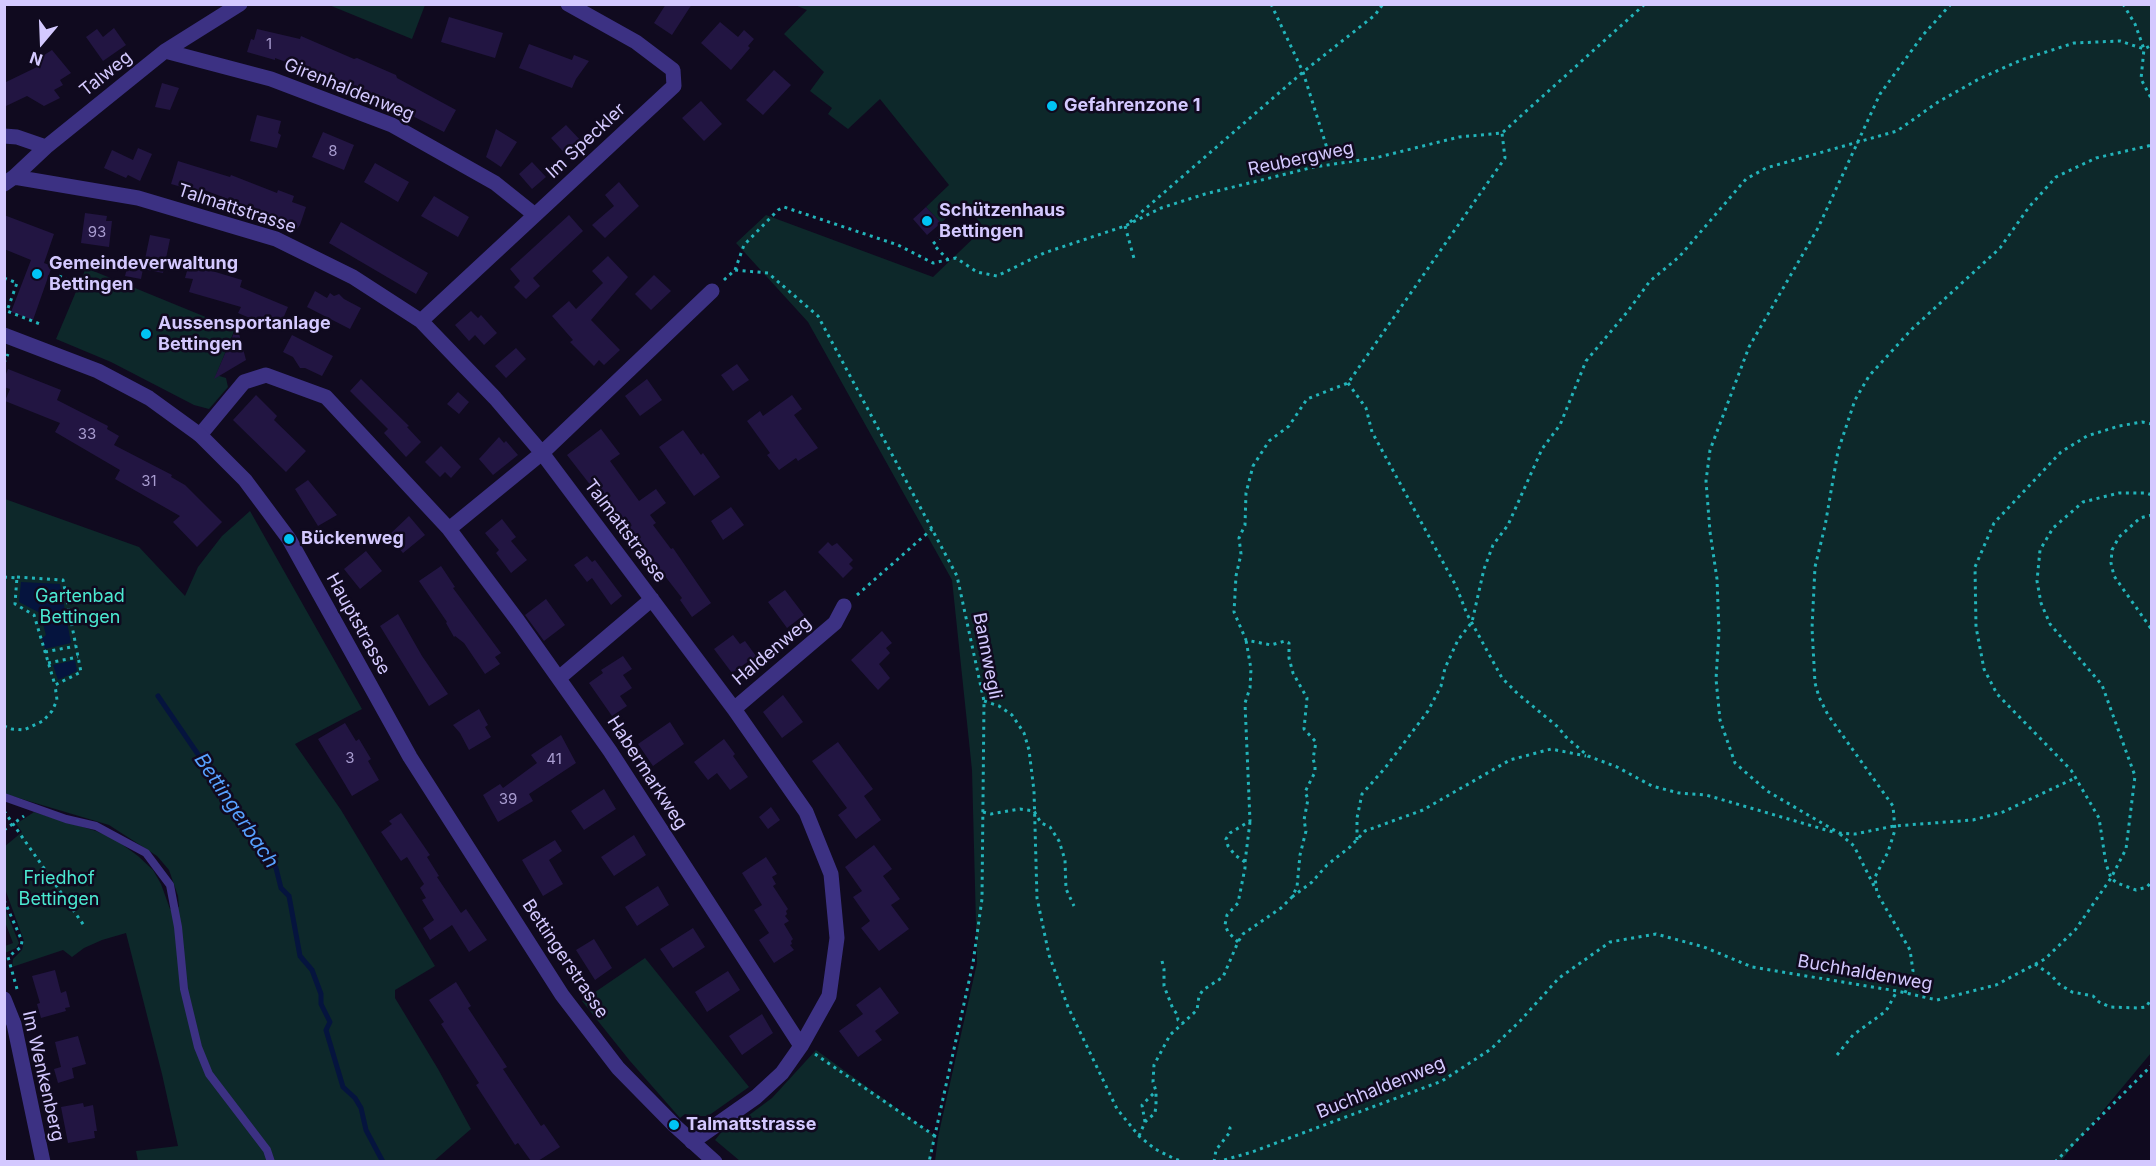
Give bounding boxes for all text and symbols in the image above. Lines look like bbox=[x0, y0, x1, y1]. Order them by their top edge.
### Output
north arrow bbox=[12, 12, 72, 72]
house number: 1 bbox=[266, 35, 272, 53]
street label: Talweg bbox=[76, 47, 136, 101]
text: N bbox=[27, 48, 45, 70]
street label: Girenhaldenweg bbox=[281, 54, 417, 126]
place label: Gefahrenzone 1 bbox=[1064, 95, 1200, 117]
street label: Im Speckler bbox=[542, 99, 630, 183]
marker: Gefahrenzone 1 bbox=[1045, 99, 1059, 113]
street label: Reubergweg bbox=[1246, 137, 1356, 181]
house number: 8 bbox=[328, 142, 338, 160]
street label: Talmattstrasse bbox=[175, 180, 299, 238]
place label: Schützenhaus Bettingen bbox=[939, 200, 1065, 242]
marker: Schützenhaus Bettingen bbox=[920, 214, 934, 228]
house number: 93 bbox=[88, 223, 106, 241]
place label: Gemeindeverwaltung Bettingen bbox=[49, 253, 238, 296]
marker: Gemeindeverwaltung Bettingen bbox=[30, 267, 44, 281]
place label: Aussensportanlage Bettingen bbox=[158, 313, 331, 356]
marker: Aussensportanlage Bettingen bbox=[139, 327, 153, 341]
house number: 33 bbox=[78, 425, 96, 443]
house number: 31 bbox=[141, 472, 157, 490]
street label: Talmattstrasse bbox=[579, 475, 671, 587]
place label: Bückenweg bbox=[301, 528, 404, 550]
marker: Bückenweg bbox=[282, 532, 296, 546]
street label: Hauptstrasse bbox=[321, 570, 395, 678]
park label: Gartenbad Bettingen bbox=[35, 586, 125, 628]
street label: Bannwegli bbox=[968, 611, 1006, 701]
street label: Haldenweg bbox=[728, 612, 816, 690]
street label: Habermarkweg bbox=[602, 712, 692, 834]
water label: Bettingerbach bbox=[189, 749, 283, 873]
house number: 3 bbox=[345, 749, 355, 767]
house number: 41 bbox=[546, 750, 562, 768]
house number: 39 bbox=[499, 790, 517, 808]
park label: Friedhof Bettingen bbox=[19, 868, 99, 910]
street label: Bettingerstrasse bbox=[517, 895, 613, 1023]
street label: Buchhaldenweg bbox=[1796, 951, 1934, 995]
street label: Im Wenkenberg bbox=[17, 1009, 69, 1143]
street label: Buchhaldenweg bbox=[1314, 1052, 1448, 1124]
place label: Talmattstrasse bbox=[686, 1114, 816, 1136]
marker: Talmattstrasse bbox=[667, 1118, 681, 1132]

